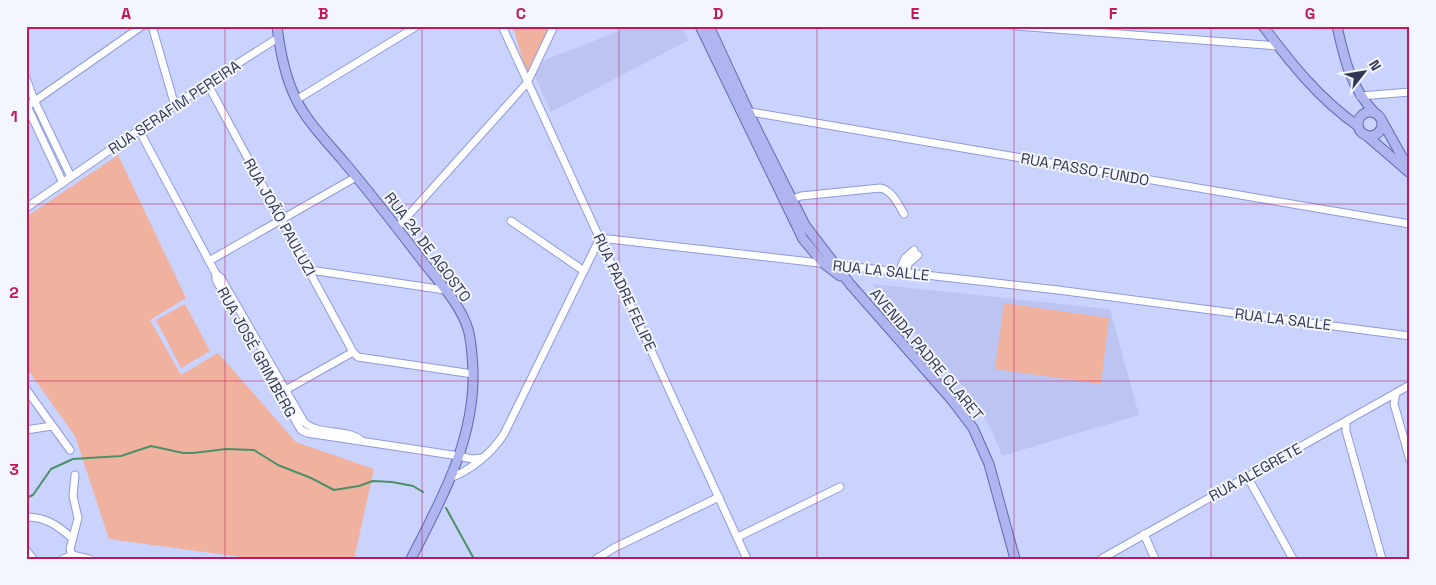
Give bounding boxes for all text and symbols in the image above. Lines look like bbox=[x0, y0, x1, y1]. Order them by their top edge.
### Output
text: A bbox=[121, 3, 131, 24]
text: B bbox=[318, 3, 328, 24]
text: C bbox=[516, 3, 526, 24]
text: D bbox=[713, 3, 723, 24]
text: E bbox=[911, 3, 920, 24]
text: F bbox=[1109, 3, 1118, 24]
text: G bbox=[1305, 3, 1315, 24]
north arrow bbox=[1338, 48, 1388, 98]
street label: RUA SERAFIM PEREIRA bbox=[104, 55, 244, 158]
text: N bbox=[1365, 57, 1385, 74]
text: 1 bbox=[10, 106, 18, 127]
street label: RUA PASSO FUNDO bbox=[1019, 148, 1151, 190]
street label: RUA JOÃO PAULUZI bbox=[240, 155, 320, 279]
street label: RUA 24 DE AGOSTO bbox=[381, 188, 475, 306]
street label: RUA PADRE FELIPE bbox=[589, 230, 661, 354]
street label: RUA LA SALLE bbox=[832, 255, 930, 285]
text: 2 bbox=[9, 282, 19, 303]
street label: RUA JOSÉ GRIMBERG bbox=[213, 283, 301, 421]
street label: AVENIDA PADRE CLARET bbox=[866, 284, 988, 424]
street label: RUA LA SALLE bbox=[1234, 304, 1332, 334]
street label: RUA ALEGRETE bbox=[1205, 439, 1305, 505]
text: 3 bbox=[9, 459, 19, 480]

